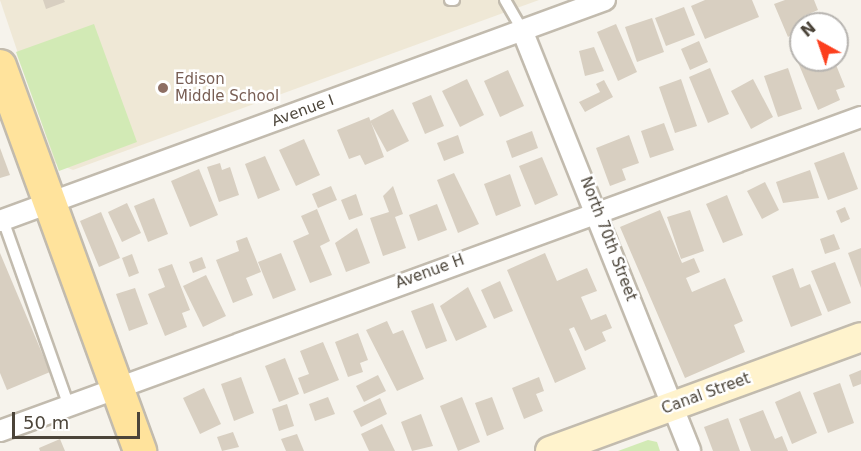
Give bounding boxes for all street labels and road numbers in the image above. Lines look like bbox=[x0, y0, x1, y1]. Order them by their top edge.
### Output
street label: Avenue I bbox=[269, 91, 337, 131]
street label: North 70th Street bbox=[576, 174, 640, 304]
street label: Avenue H bbox=[393, 251, 467, 293]
street label: Canal Street bbox=[659, 370, 753, 418]

